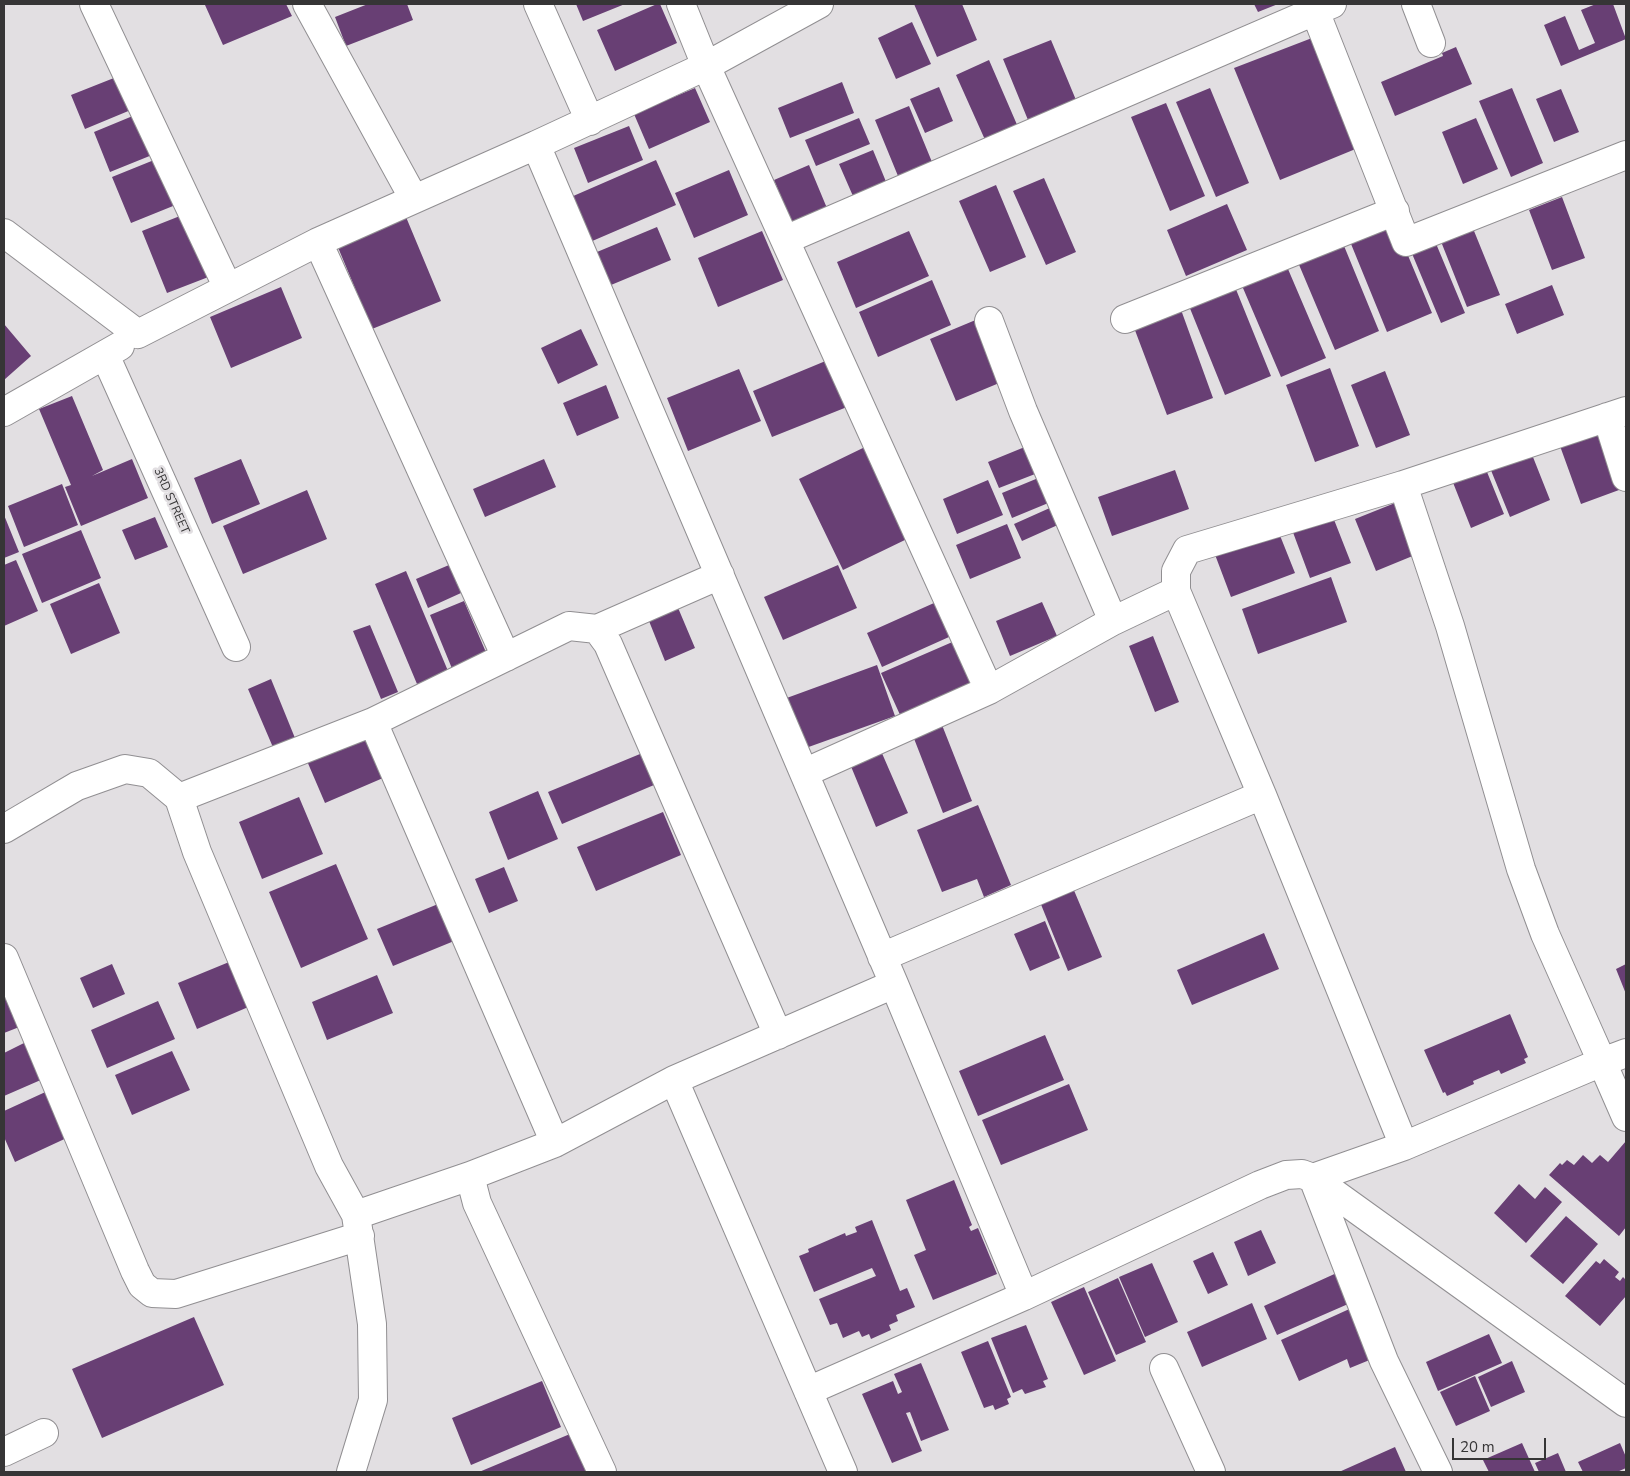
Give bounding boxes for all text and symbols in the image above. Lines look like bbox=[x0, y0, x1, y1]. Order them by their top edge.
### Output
street label: 3RD STREET bbox=[150, 466, 192, 536]
scale bar bbox=[1455, 1428, 1549, 1460]
text: 20 m bbox=[1460, 1437, 1495, 1457]

